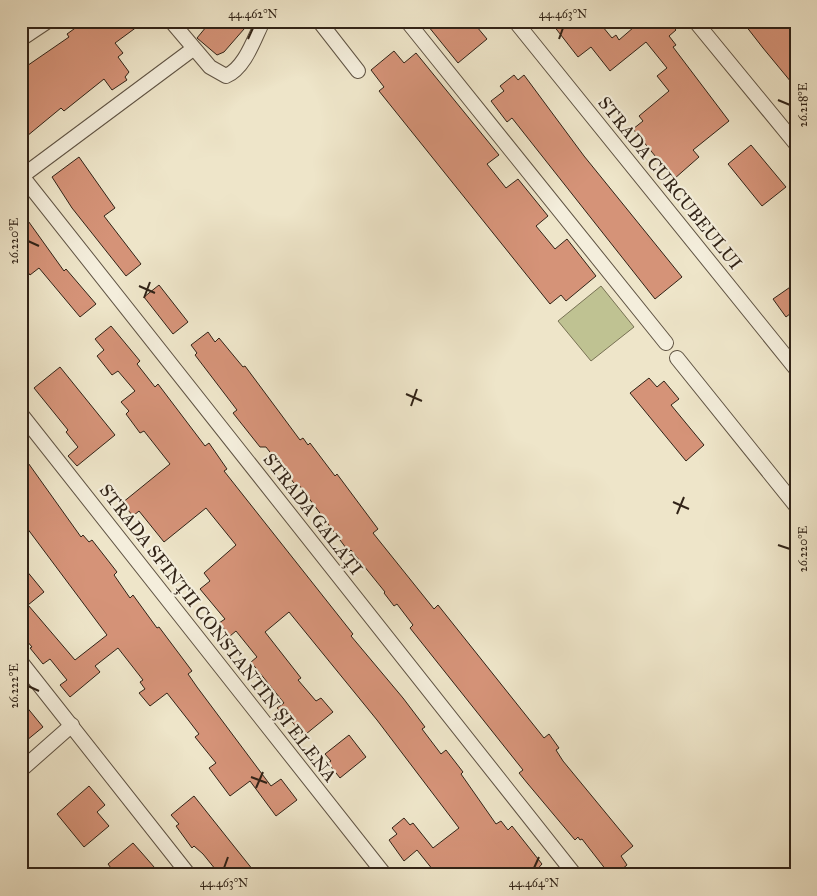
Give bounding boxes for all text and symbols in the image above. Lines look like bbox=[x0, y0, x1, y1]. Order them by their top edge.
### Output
text: 44.462°N bbox=[228, 7, 278, 21]
text: 44.463°N bbox=[539, 7, 587, 21]
text: 26.218°E bbox=[796, 82, 810, 127]
street label: STRADA CURCUBEULUI bbox=[593, 92, 747, 274]
text: 26.220°E bbox=[7, 217, 21, 264]
street label: STRADA GALAȚI bbox=[259, 449, 368, 580]
street label: STRADA SFINȚII CONSTANTIN ȘI ELENA bbox=[95, 480, 341, 786]
text: 26.220°E bbox=[796, 525, 810, 572]
text: 26.222°E bbox=[7, 663, 21, 709]
text: 44.463°N bbox=[200, 876, 248, 890]
text: 44.464°N bbox=[509, 876, 559, 890]

